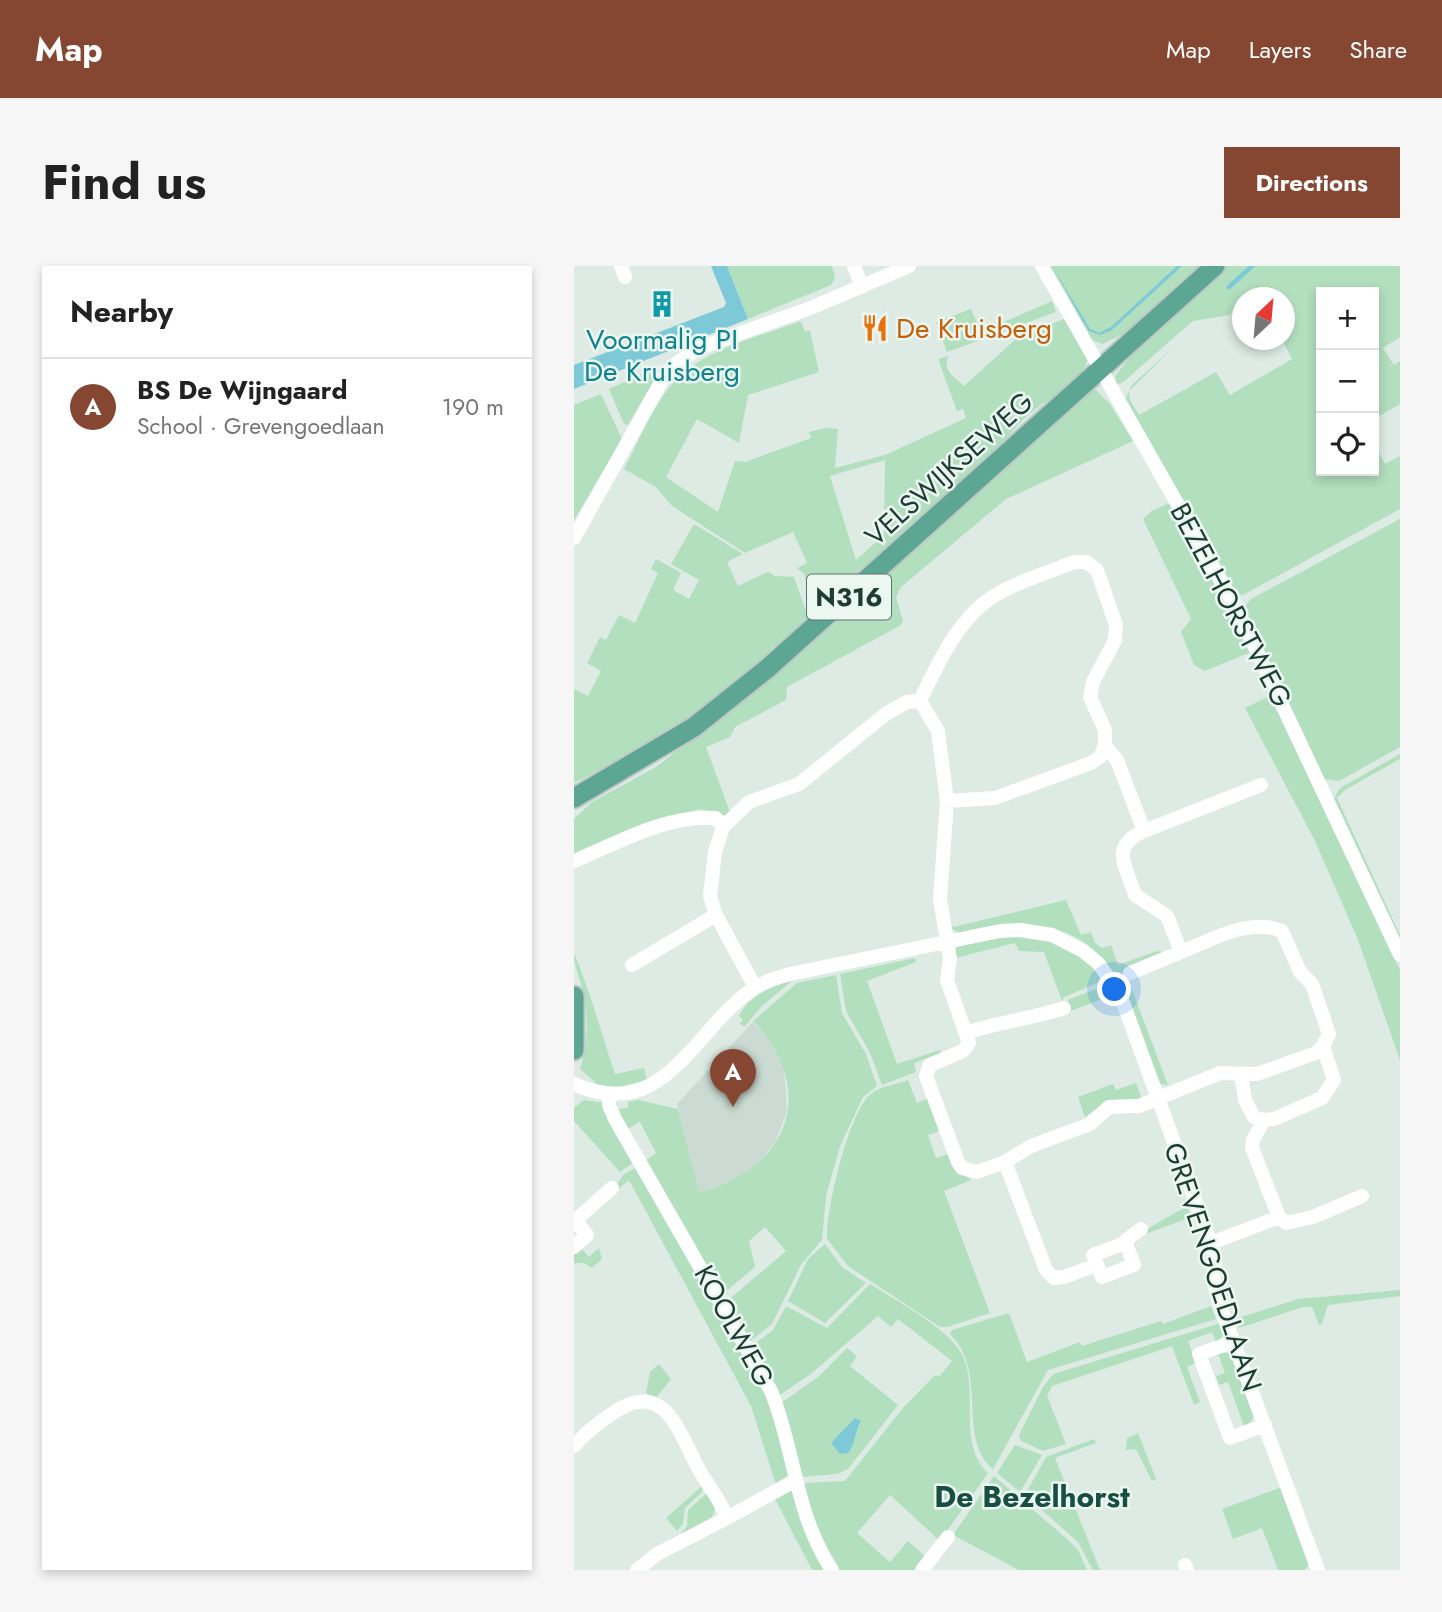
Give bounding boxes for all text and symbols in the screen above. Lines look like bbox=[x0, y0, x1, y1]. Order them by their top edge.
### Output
text: Map bbox=[35, 26, 103, 73]
text: Map bbox=[1166, 32, 1211, 67]
text: Layers bbox=[1249, 32, 1311, 67]
text: Share bbox=[1349, 32, 1407, 67]
text: Find us bbox=[42, 147, 206, 217]
button: Directions bbox=[1224, 147, 1400, 218]
north arrow bbox=[1232, 287, 1295, 350]
map controls bbox=[1316, 287, 1379, 476]
button: + bbox=[1316, 287, 1379, 350]
building icon: Voormalig PI De Kruisberg bbox=[647, 289, 677, 319]
text: Nearby bbox=[70, 290, 173, 333]
place label: De Kruisberg bbox=[896, 308, 1052, 349]
restaurant icon: De Kruisberg bbox=[860, 313, 890, 343]
place label: Voormalig PI De Kruisberg bbox=[584, 319, 740, 392]
button: − bbox=[1316, 350, 1379, 413]
text: BS De Wijngaard bbox=[137, 371, 348, 409]
street label: VELSWIJKSEWEG bbox=[856, 382, 1042, 556]
text: A bbox=[85, 390, 101, 424]
text: 190 m bbox=[442, 390, 504, 424]
text: School · Grevengoedlaan bbox=[137, 409, 384, 443]
button: locate bbox=[1316, 413, 1379, 476]
street label: BEZELHORSTWEG bbox=[1160, 496, 1302, 714]
road number: N316 bbox=[807, 574, 891, 620]
your location bbox=[1097, 972, 1131, 1006]
pin: A bbox=[710, 1049, 756, 1107]
street label: GREVENGOEDLAAN bbox=[1153, 1137, 1273, 1397]
street label: KOOLWEG bbox=[684, 1258, 784, 1394]
district label: De Bezelhorst bbox=[934, 1475, 1130, 1518]

